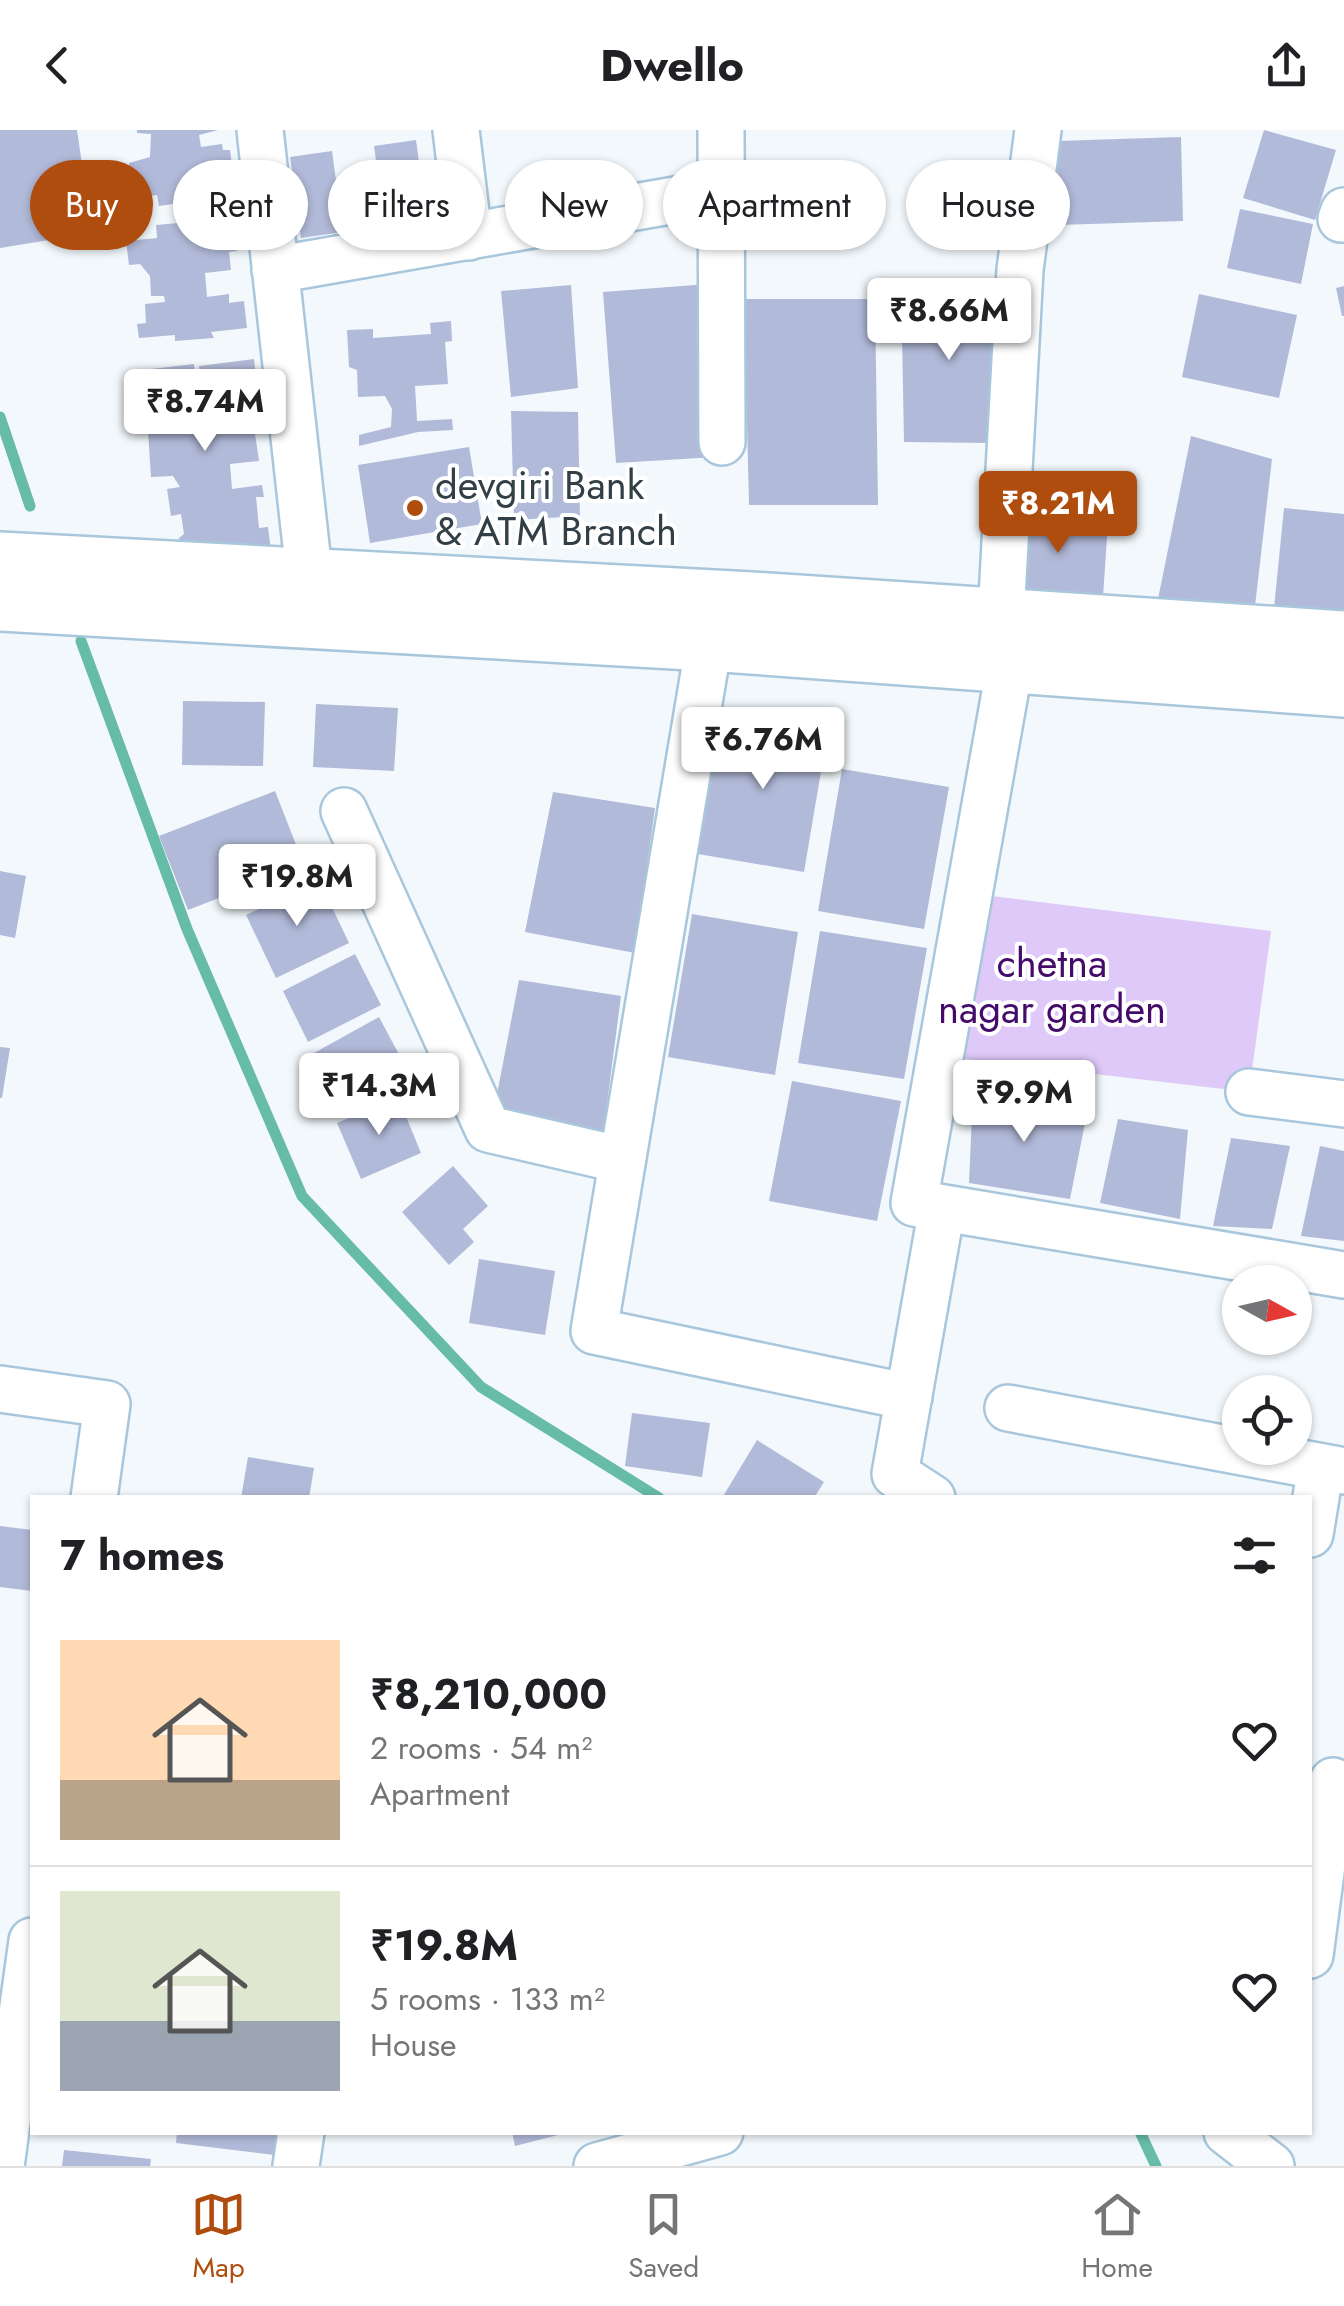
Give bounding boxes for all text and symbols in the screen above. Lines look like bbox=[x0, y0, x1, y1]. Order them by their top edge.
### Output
text: Dwello bbox=[600, 33, 744, 98]
icon: back bbox=[30, 38, 85, 93]
icon: share bbox=[1259, 38, 1314, 93]
chip: Buy bbox=[30, 160, 153, 250]
chip: Rent bbox=[173, 160, 308, 250]
chip: Filters bbox=[328, 160, 485, 250]
chip: New bbox=[505, 160, 643, 250]
chip: Apartment bbox=[663, 160, 886, 250]
chip: House bbox=[906, 160, 1070, 250]
pin: ₹8.66M bbox=[868, 278, 1030, 363]
text: ₹8.66M bbox=[889, 287, 1009, 333]
pin: ₹8.74M bbox=[124, 369, 286, 454]
text: ₹8.74M bbox=[146, 378, 264, 424]
place label: devgiri Bank & ATM Branch bbox=[435, 456, 677, 560]
pin: ₹8.21M bbox=[977, 471, 1139, 556]
text: ₹8.21M bbox=[1001, 480, 1115, 526]
marker: devgiri Bank & ATM Branch bbox=[404, 497, 426, 519]
pin: ₹6.76M bbox=[682, 707, 844, 792]
text: ₹6.76M bbox=[703, 716, 823, 762]
pin: ₹19.8M bbox=[216, 844, 378, 929]
text: ₹19.8M bbox=[241, 853, 353, 899]
park label: chetna nagar garden bbox=[938, 934, 1166, 1038]
pin: ₹14.3M bbox=[298, 1053, 460, 1138]
pin: ₹9.9M bbox=[954, 1060, 1094, 1145]
text: ₹14.3M bbox=[321, 1062, 437, 1108]
text: ₹9.9M bbox=[975, 1069, 1073, 1115]
north arrow bbox=[1222, 1265, 1312, 1355]
map controls bbox=[1222, 1265, 1312, 1465]
button: locate bbox=[1222, 1375, 1312, 1465]
text: 7 homes bbox=[60, 1525, 224, 1586]
icon: filters bbox=[1227, 1528, 1282, 1583]
text: ₹8,210,000 bbox=[370, 1664, 607, 1725]
icon: home bbox=[140, 1680, 260, 1800]
icon: heart bbox=[1227, 1713, 1282, 1768]
text: 2 rooms · 54 m² bbox=[370, 1725, 592, 1771]
text: Apartment bbox=[370, 1771, 509, 1817]
text: ₹19.8M bbox=[370, 1915, 518, 1976]
icon: home bbox=[140, 1931, 260, 2051]
icon: heart bbox=[1227, 1964, 1282, 2019]
text: 5 rooms · 133 m² bbox=[370, 1976, 605, 2022]
text: House bbox=[370, 2022, 457, 2068]
tab: Map bbox=[191, 2187, 246, 2288]
tab: Saved bbox=[628, 2187, 699, 2288]
tab: Home bbox=[1081, 2187, 1153, 2288]

